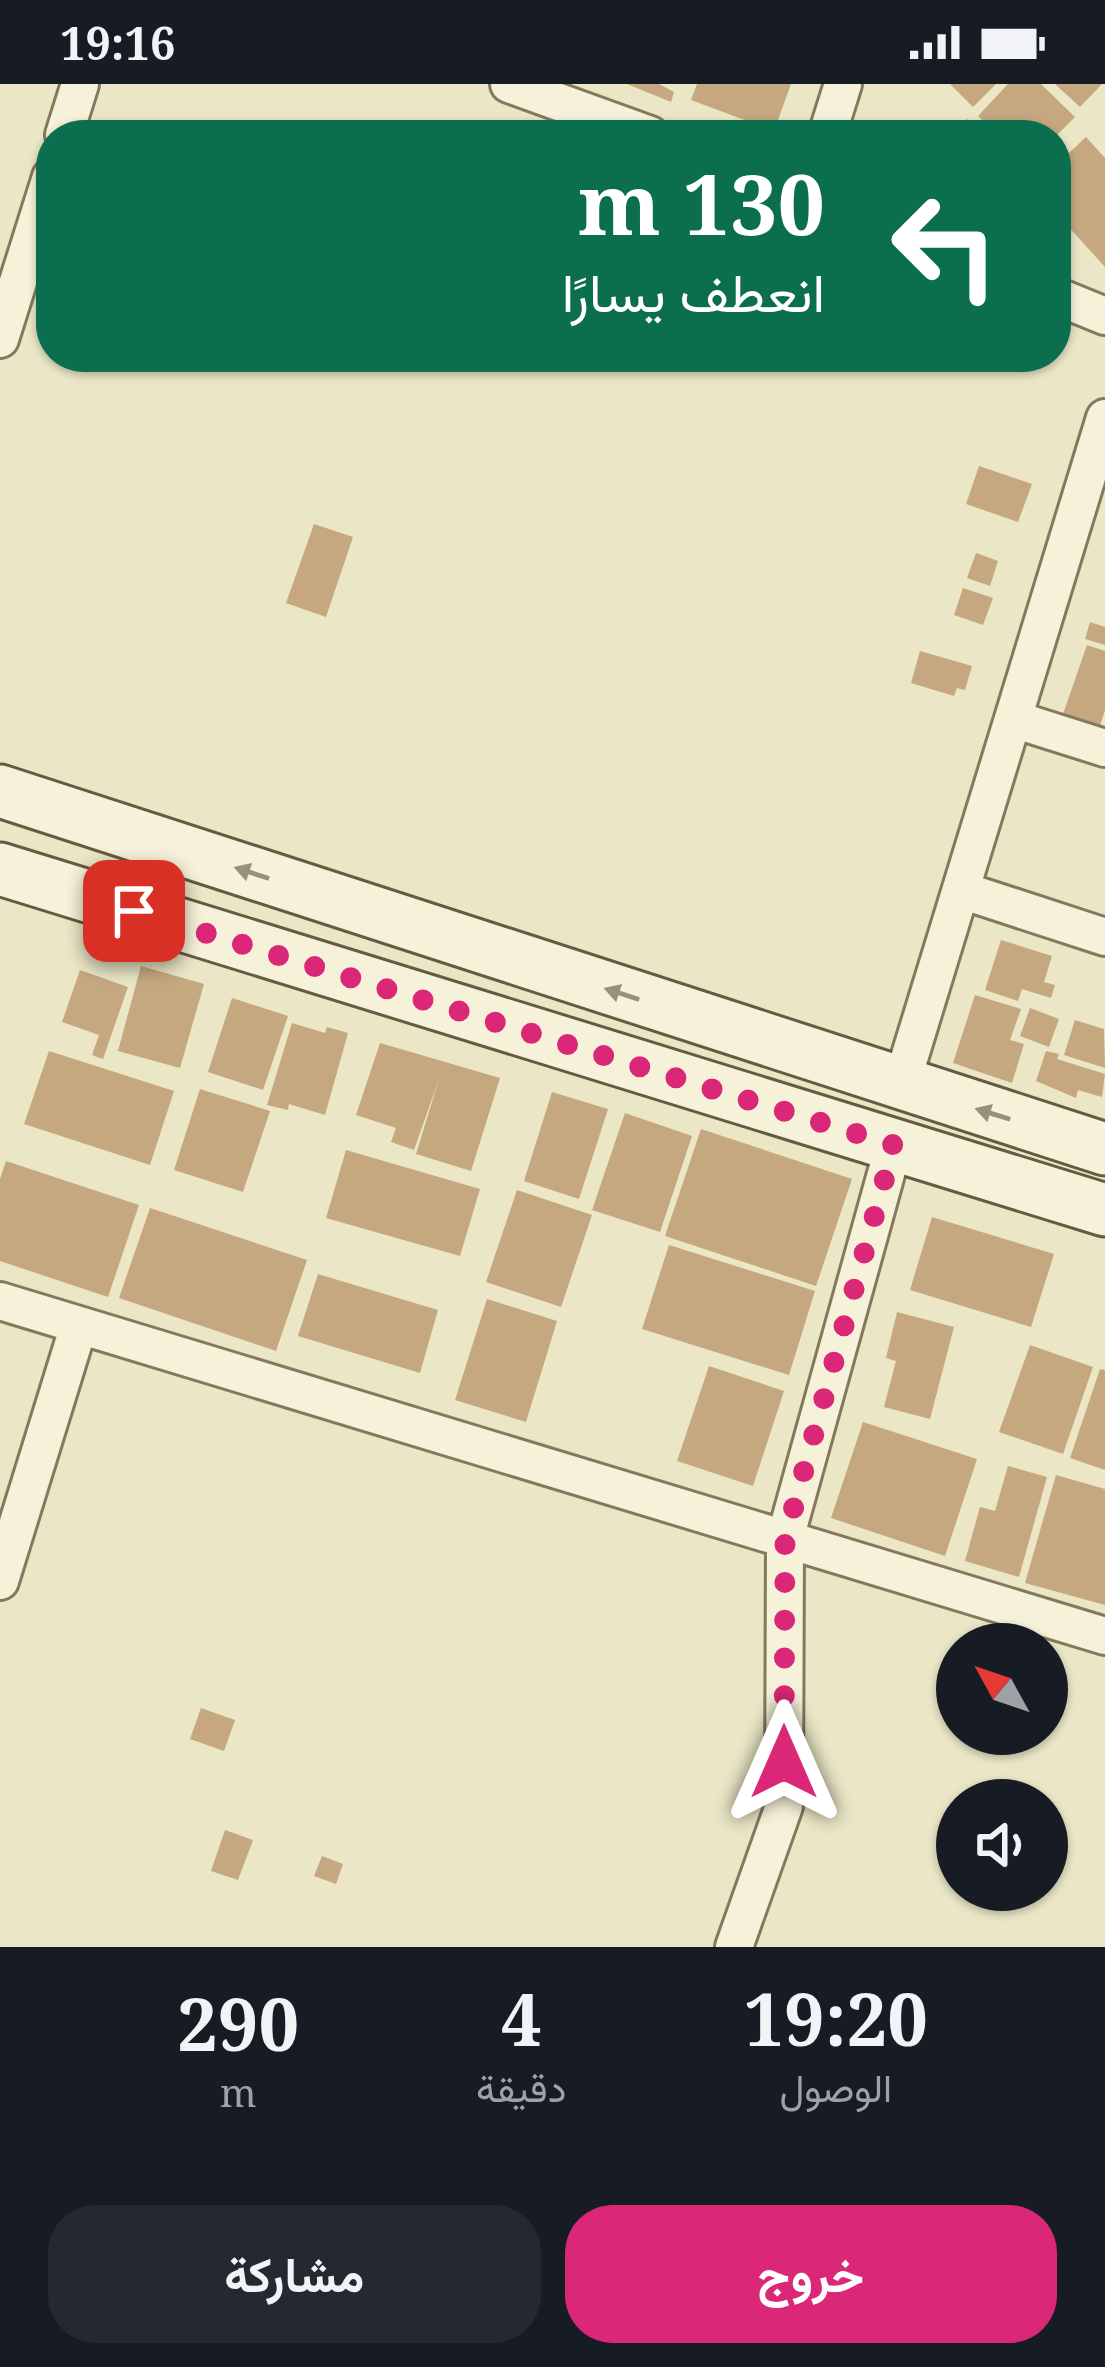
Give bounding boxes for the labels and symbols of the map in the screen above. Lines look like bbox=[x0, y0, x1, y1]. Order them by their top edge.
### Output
pin bbox=[83, 860, 185, 962]
one-way arrow bbox=[233, 863, 270, 882]
one-way arrow bbox=[603, 984, 640, 1003]
one-way arrow bbox=[974, 1104, 1011, 1123]
north arrow bbox=[936, 1623, 1068, 1755]
position arrow bbox=[721, 1699, 847, 1825]

